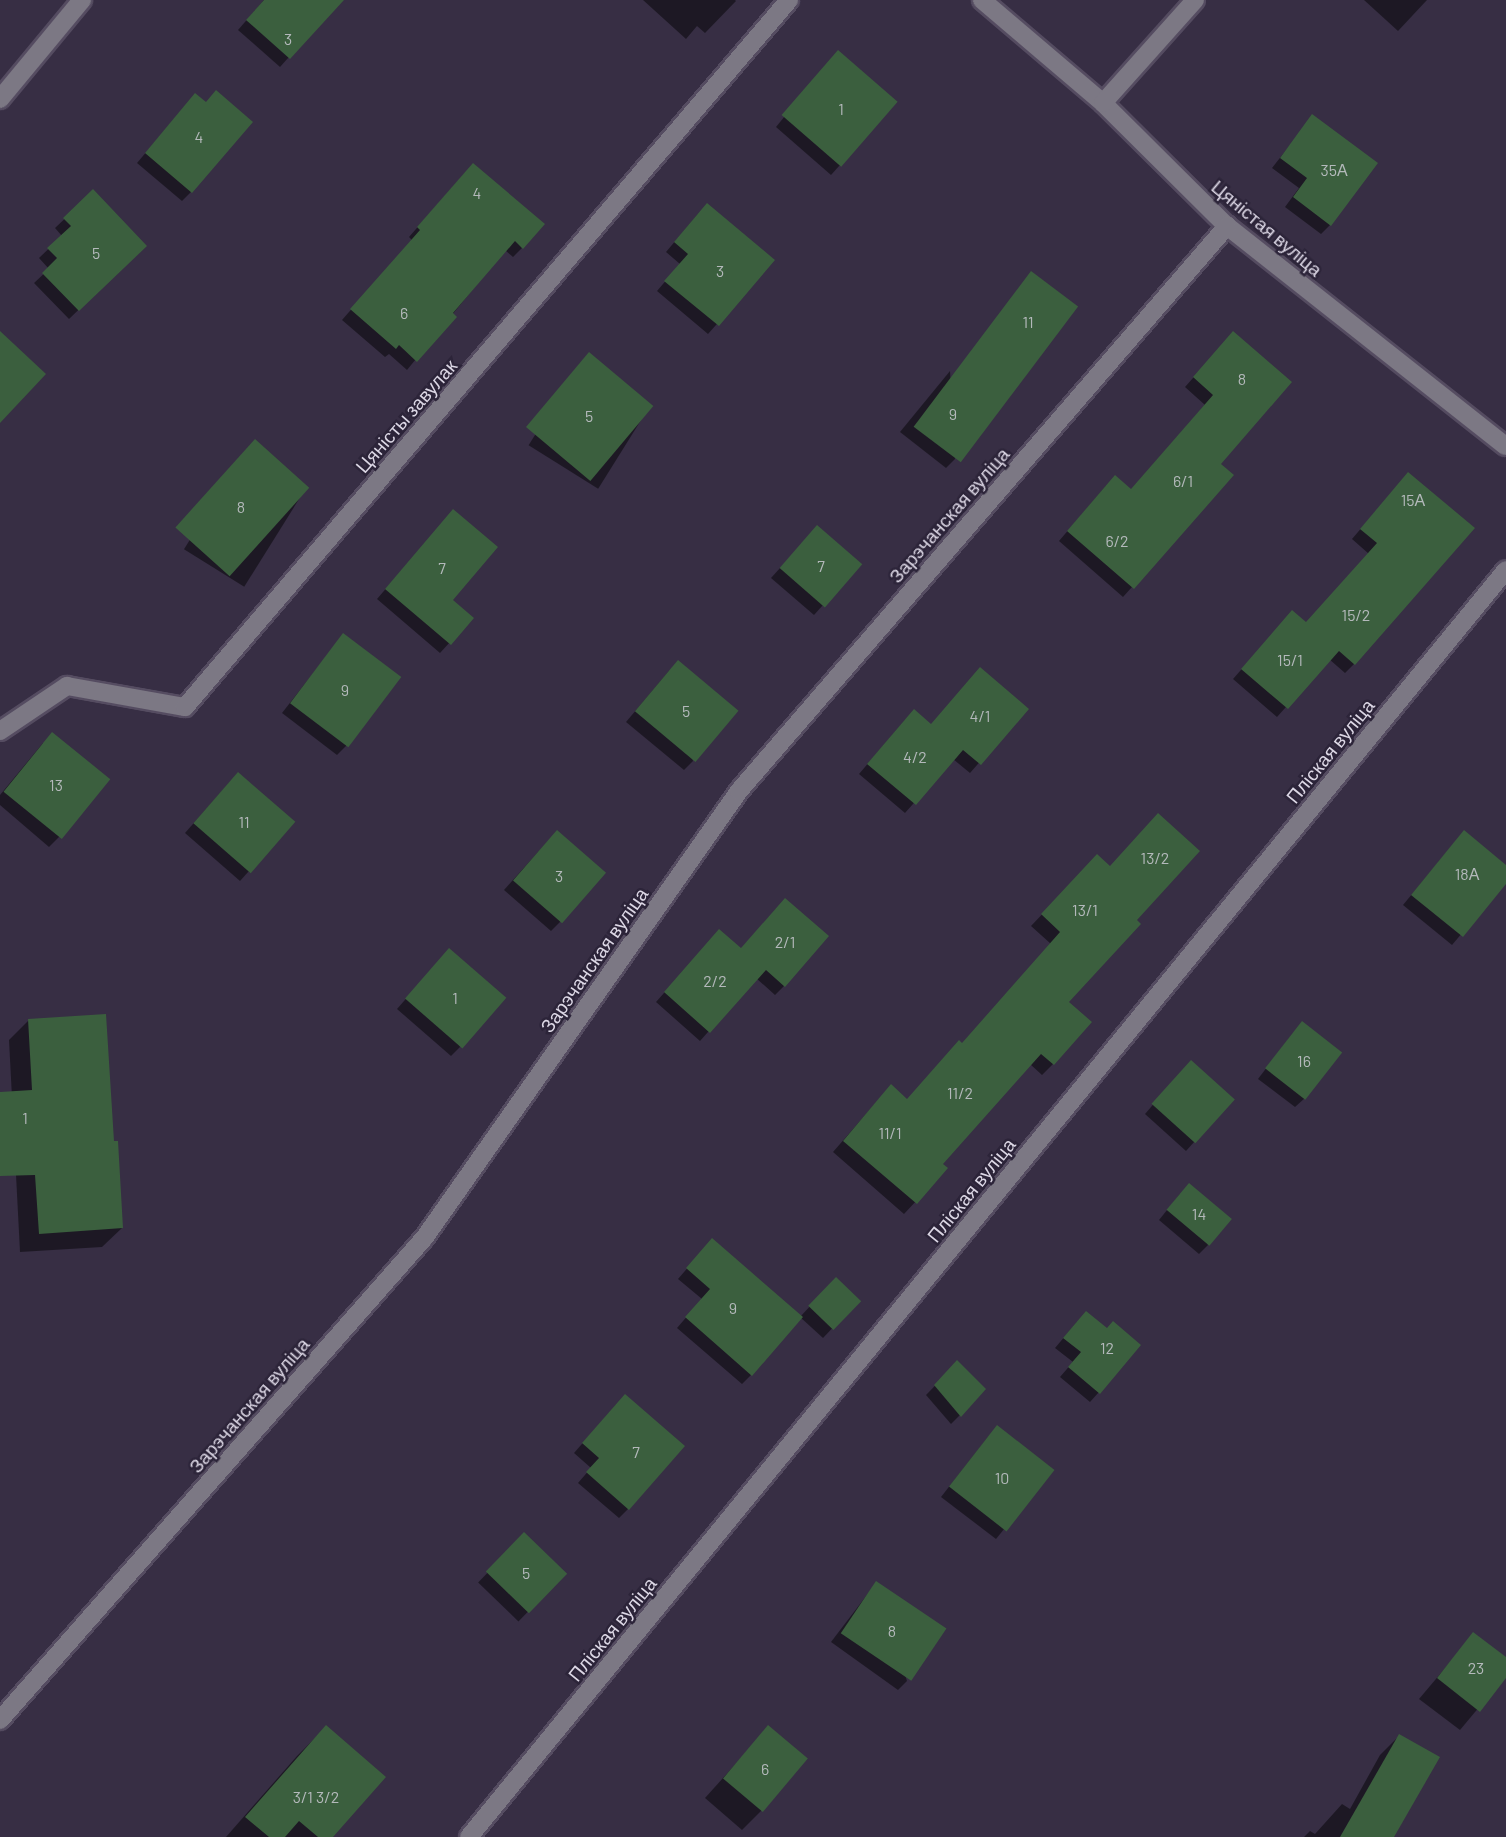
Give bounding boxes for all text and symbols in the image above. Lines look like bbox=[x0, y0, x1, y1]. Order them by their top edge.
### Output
house number: 3 bbox=[284, 29, 292, 49]
house number: 1 bbox=[838, 99, 844, 119]
house number: 4 bbox=[195, 127, 203, 147]
house number: 35А bbox=[1320, 160, 1348, 180]
street label: Цяністая вуліца bbox=[1207, 175, 1327, 281]
house number: 4 bbox=[473, 183, 481, 203]
house number: 5 bbox=[92, 243, 100, 263]
house number: 3 bbox=[716, 261, 724, 281]
house number: 6 bbox=[400, 303, 408, 323]
house number: 11 bbox=[1022, 312, 1034, 332]
street label: Цяністы завулак bbox=[351, 355, 461, 477]
house number: 8 bbox=[1238, 369, 1246, 389]
house number: 9 bbox=[949, 404, 957, 424]
house number: 5 bbox=[585, 406, 593, 426]
street label: Зарэчанская вуліца bbox=[884, 443, 1014, 587]
house number: 6/1 bbox=[1173, 471, 1193, 491]
house number: 15А bbox=[1401, 490, 1425, 510]
house number: 8 bbox=[237, 497, 245, 517]
house number: 6/2 bbox=[1105, 531, 1129, 551]
house number: 7 bbox=[817, 556, 825, 576]
house number: 7 bbox=[438, 558, 446, 578]
house number: 15/2 bbox=[1342, 605, 1370, 625]
house number: 15/1 bbox=[1277, 650, 1303, 670]
house number: 9 bbox=[341, 680, 349, 700]
street label: Пліская вуліца bbox=[1281, 694, 1379, 808]
house number: 5 bbox=[682, 701, 690, 721]
house number: 4/1 bbox=[970, 706, 990, 726]
house number: 4/2 bbox=[903, 747, 927, 767]
house number: 13 bbox=[49, 775, 63, 795]
house number: 11 bbox=[238, 812, 250, 832]
house number: 13/2 bbox=[1141, 848, 1169, 868]
house number: 18А bbox=[1455, 864, 1479, 884]
house number: 3 bbox=[555, 866, 563, 886]
street label: Зарэчанская вуліца bbox=[535, 883, 653, 1037]
house number: 13/1 bbox=[1072, 900, 1098, 920]
house number: 2/1 bbox=[775, 932, 795, 952]
house number: 2/2 bbox=[703, 971, 727, 991]
house number: 1 bbox=[452, 988, 458, 1008]
house number: 16 bbox=[1297, 1051, 1311, 1071]
house number: 11/2 bbox=[947, 1083, 973, 1103]
house number: 1 bbox=[22, 1108, 28, 1128]
house number: 11/1 bbox=[878, 1123, 902, 1143]
street label: Пліская вуліца bbox=[922, 1133, 1020, 1247]
house number: 14 bbox=[1192, 1204, 1206, 1224]
house number: 9 bbox=[729, 1298, 737, 1318]
street label: Зарэчанская вуліца bbox=[184, 1333, 314, 1477]
house number: 12 bbox=[1100, 1338, 1114, 1358]
house number: 7 bbox=[632, 1442, 640, 1462]
house number: 10 bbox=[995, 1468, 1009, 1488]
house number: 5 bbox=[522, 1563, 530, 1583]
street label: Пліская вуліца bbox=[563, 1572, 661, 1686]
house number: 8 bbox=[888, 1621, 896, 1641]
house number: 23 bbox=[1468, 1658, 1484, 1678]
house number: 6 bbox=[761, 1759, 769, 1779]
house number: 3/1 3/2 bbox=[293, 1787, 339, 1807]

